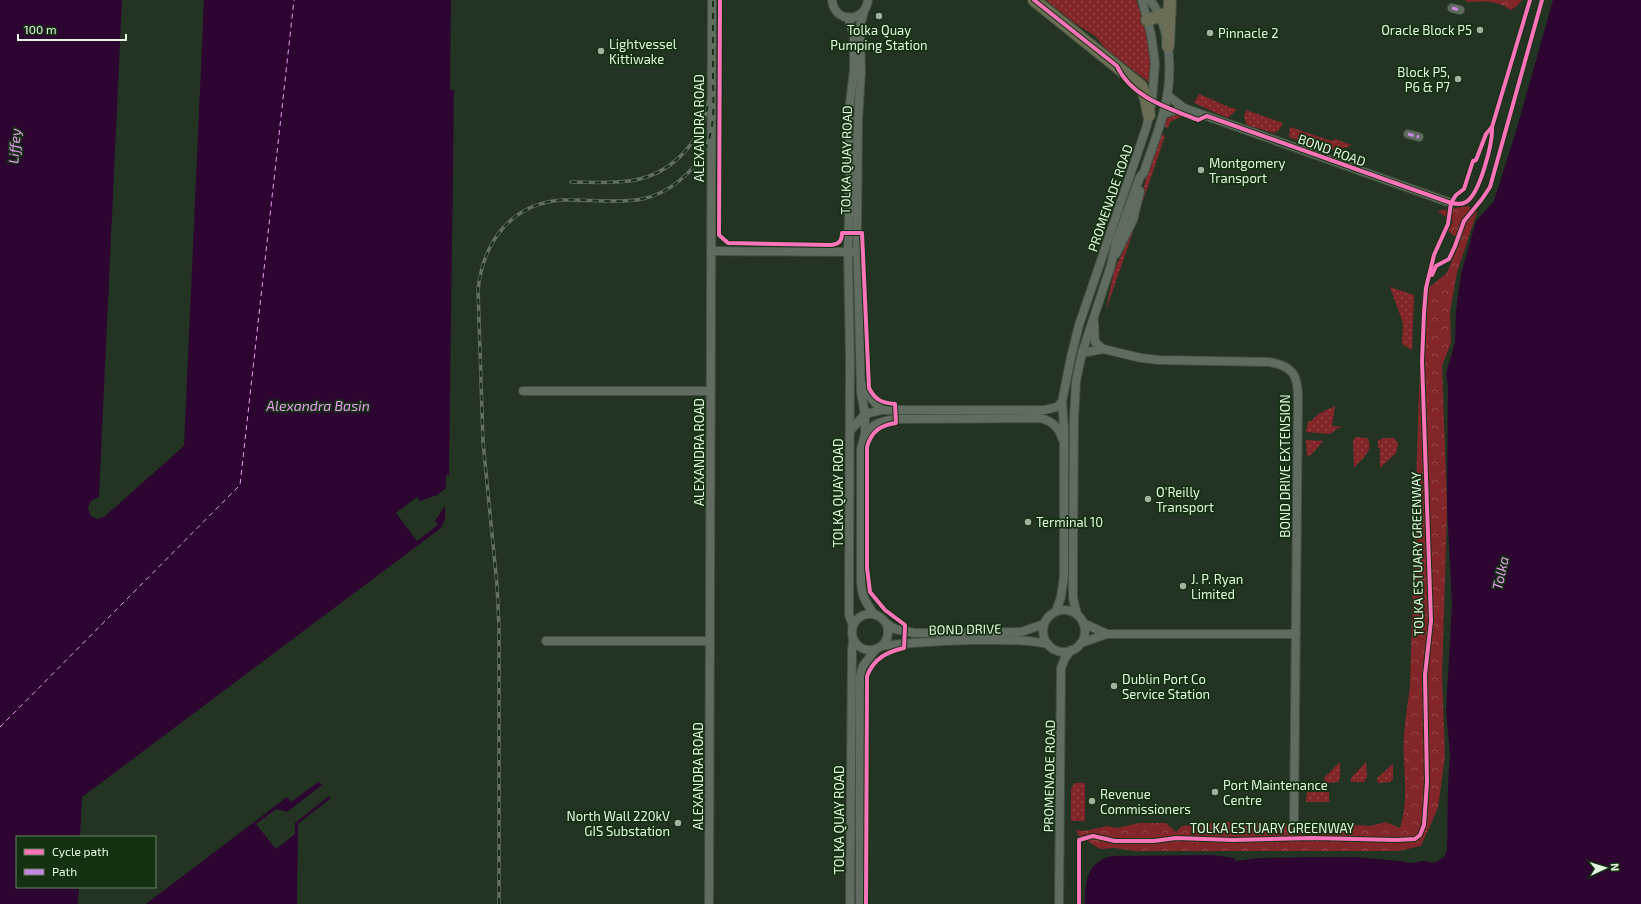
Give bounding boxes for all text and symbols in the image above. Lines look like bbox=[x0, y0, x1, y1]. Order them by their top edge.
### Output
marker: Tolka Quay Pumping Station bbox=[874, 11, 884, 21]
scale bar bbox=[18, 16, 126, 42]
text: 100 m bbox=[24, 22, 56, 36]
place label: Tolka Quay Pumping Station bbox=[830, 22, 928, 53]
place label: Oracle Block P5 bbox=[1381, 22, 1472, 38]
place label: Pinnacle 2 bbox=[1218, 25, 1279, 41]
marker: Oracle Block P5 bbox=[1475, 25, 1485, 35]
marker: Pinnacle 2 bbox=[1205, 28, 1215, 38]
place label: Lightvessel Kittiwake bbox=[609, 36, 677, 67]
marker: Lightvessel Kittiwake bbox=[596, 46, 606, 56]
place label: Block P5, P6 & P7 bbox=[1397, 64, 1450, 95]
street label: ALEXANDRA ROAD bbox=[691, 74, 707, 182]
marker: Block P5, P6 & P7 bbox=[1453, 74, 1463, 84]
street label: TOLKA QUAY ROAD bbox=[837, 105, 855, 215]
water label: Liffey bbox=[4, 127, 24, 164]
street label: BOND ROAD bbox=[1296, 130, 1368, 170]
street label: PROMENADE ROAD bbox=[1084, 142, 1136, 254]
place label: Montgomery Transport bbox=[1209, 155, 1285, 186]
marker: Montgomery Transport bbox=[1196, 165, 1206, 175]
street label: BOND DRIVE EXTENSION bbox=[1277, 394, 1293, 538]
water label: Alexandra Basin bbox=[265, 397, 370, 414]
street label: ALEXANDRA ROAD bbox=[691, 398, 707, 506]
street label: TOLKA QUAY ROAD bbox=[830, 438, 846, 548]
street label: TOLKA ESTUARY GREENWAY bbox=[1408, 471, 1426, 636]
place label: O'Reilly Transport bbox=[1156, 484, 1214, 515]
marker: O'Reilly Transport bbox=[1143, 494, 1153, 504]
place label: Terminal 10 bbox=[1036, 514, 1103, 530]
marker: Terminal 10 bbox=[1023, 517, 1033, 527]
water label: Tolka bbox=[1488, 555, 1512, 591]
place label: J. P. Ryan Limited bbox=[1191, 571, 1243, 602]
marker: J. P. Ryan Limited bbox=[1178, 581, 1188, 591]
street label: BOND DRIVE bbox=[929, 620, 1001, 638]
place label: Dublin Port Co Service Station bbox=[1122, 671, 1210, 702]
marker: Dublin Port Co Service Station bbox=[1109, 681, 1119, 691]
street label: PROMENADE ROAD bbox=[1040, 720, 1058, 832]
street label: ALEXANDRA ROAD bbox=[690, 722, 706, 830]
street label: TOLKA QUAY ROAD bbox=[831, 765, 847, 875]
place label: Port Maintenance Centre bbox=[1223, 777, 1328, 808]
place label: Revenue Commissioners bbox=[1100, 786, 1191, 817]
marker: Port Maintenance Centre bbox=[1210, 787, 1220, 797]
marker: Revenue Commissioners bbox=[1087, 796, 1097, 806]
place label: North Wall 220kV GIS Substation bbox=[567, 808, 670, 839]
marker: North Wall 220kV GIS Substation bbox=[673, 818, 683, 828]
street label: TOLKA ESTUARY GREENWAY bbox=[1190, 820, 1355, 836]
legend bbox=[16, 836, 156, 888]
text: Cycle path bbox=[52, 844, 109, 858]
north arrow bbox=[1585, 848, 1625, 888]
text: N bbox=[1609, 863, 1622, 872]
text: Path bbox=[52, 864, 77, 878]

